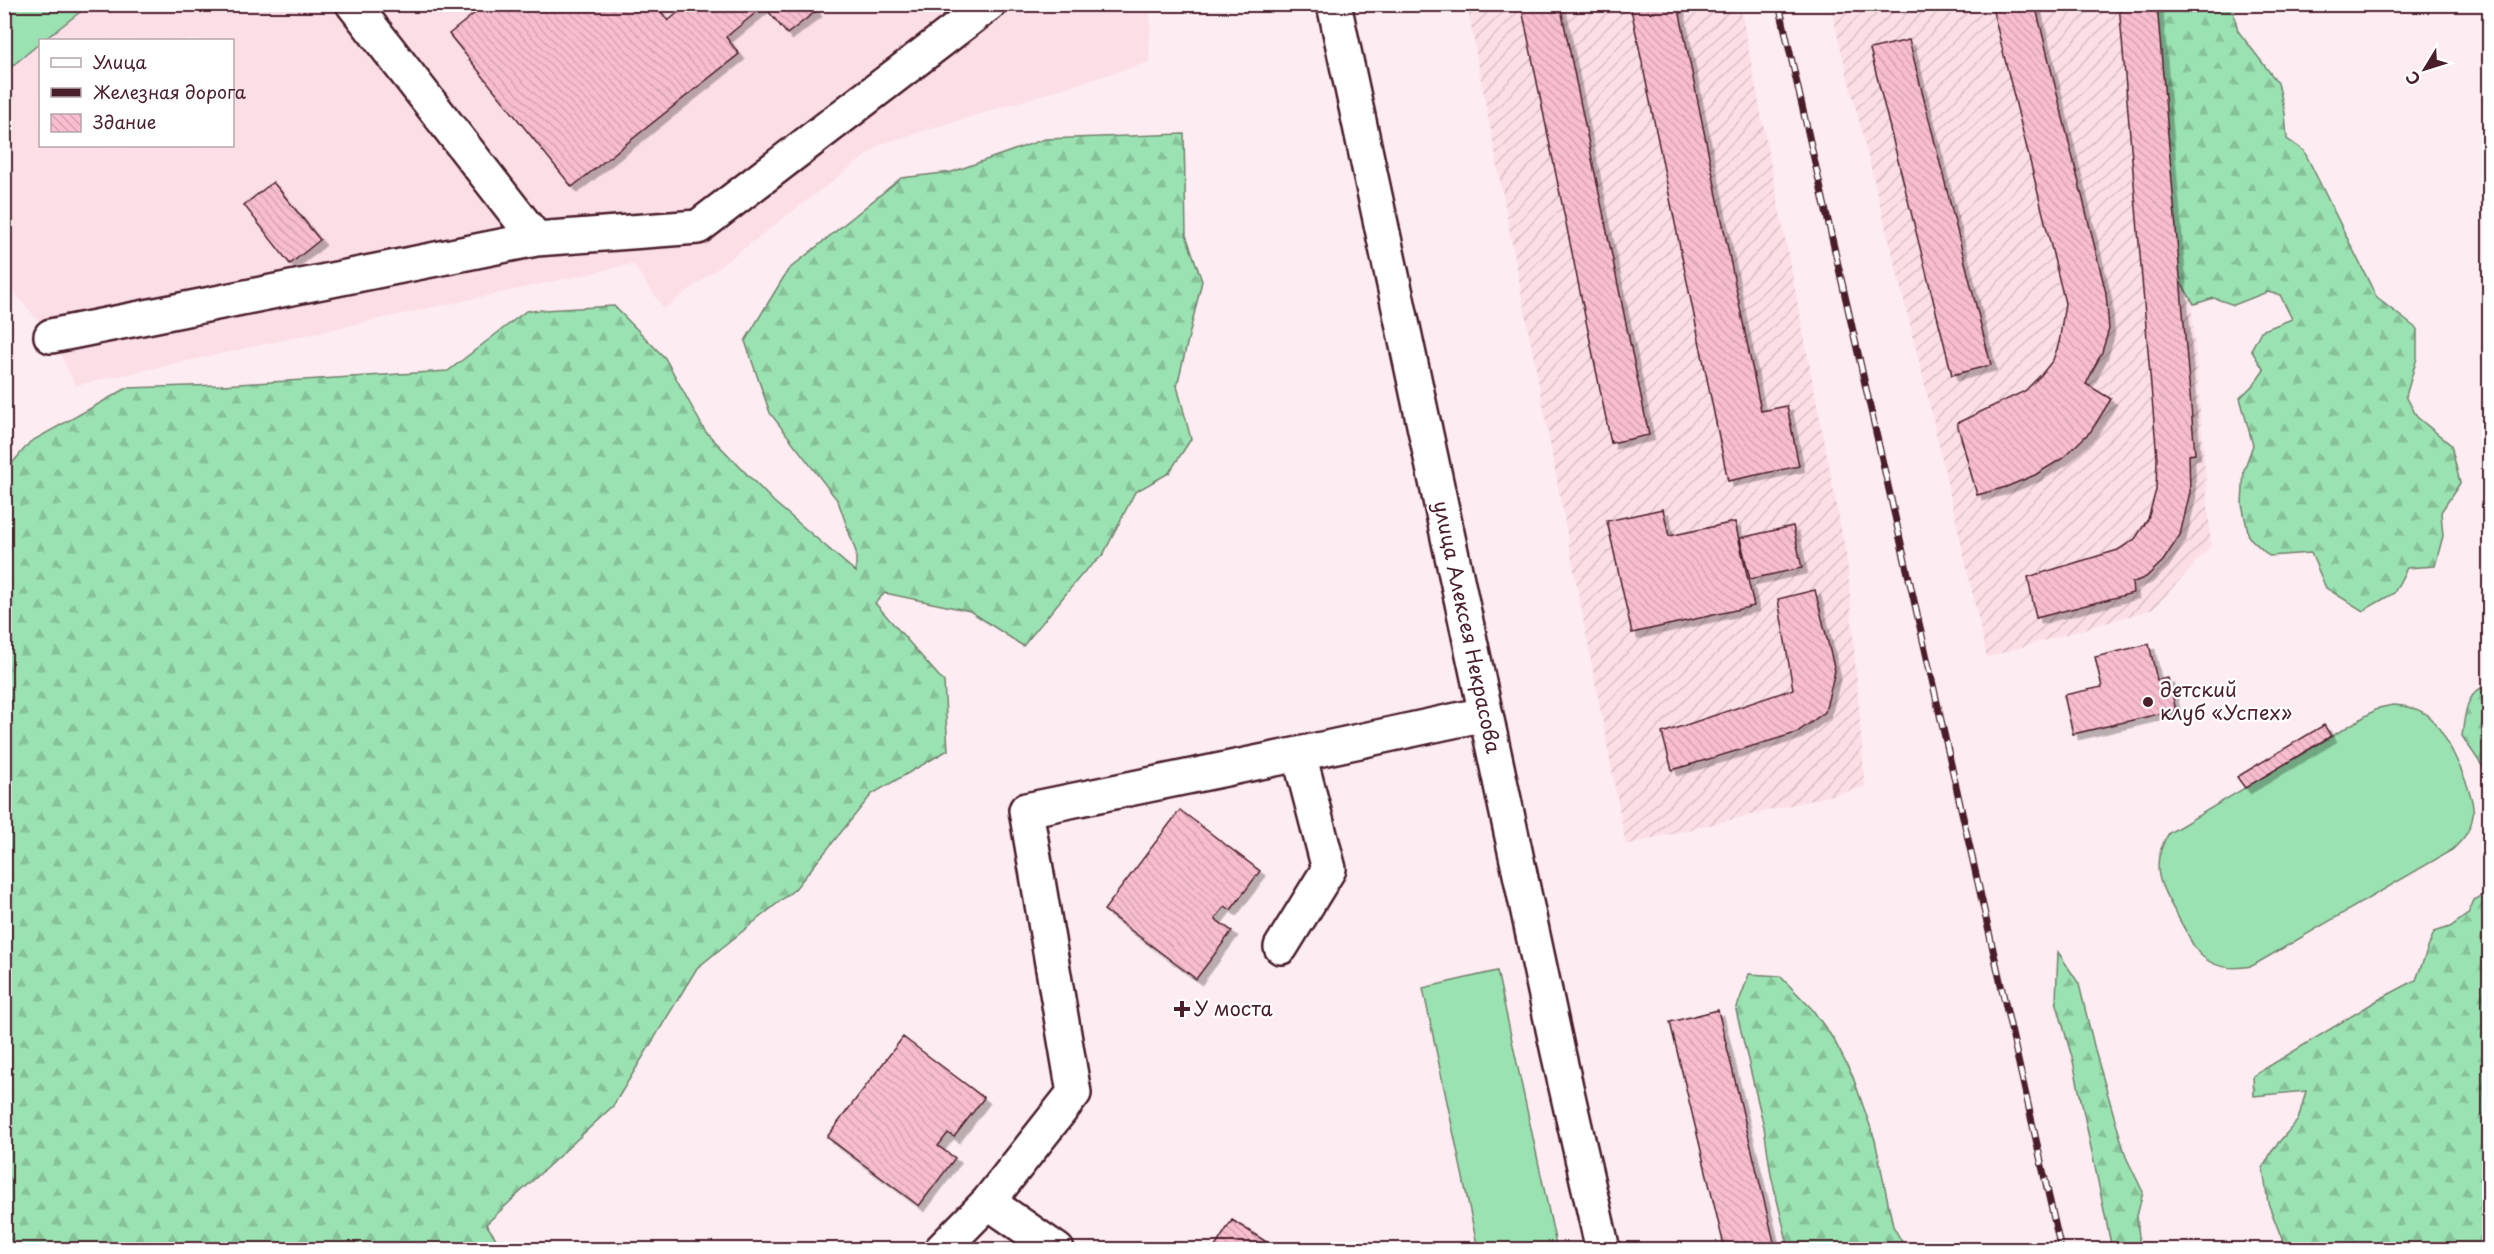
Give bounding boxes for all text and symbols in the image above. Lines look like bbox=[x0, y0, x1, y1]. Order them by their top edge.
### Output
legend bbox=[39, 39, 234, 147]
north arrow bbox=[2395, 39, 2455, 99]
text: Улица bbox=[93, 48, 147, 75]
text: С bbox=[2399, 67, 2426, 91]
text: Железная дорога bbox=[93, 78, 247, 105]
text: Здание bbox=[93, 108, 156, 135]
street label: улица Алексея Некрасова bbox=[1427, 498, 1510, 756]
place label: детский клуб «Успех» bbox=[2160, 674, 2292, 727]
marker: детский клуб «Успех» bbox=[2141, 695, 2155, 709]
place label: У моста bbox=[1194, 993, 1274, 1023]
marker: У моста bbox=[1175, 1002, 1189, 1016]

